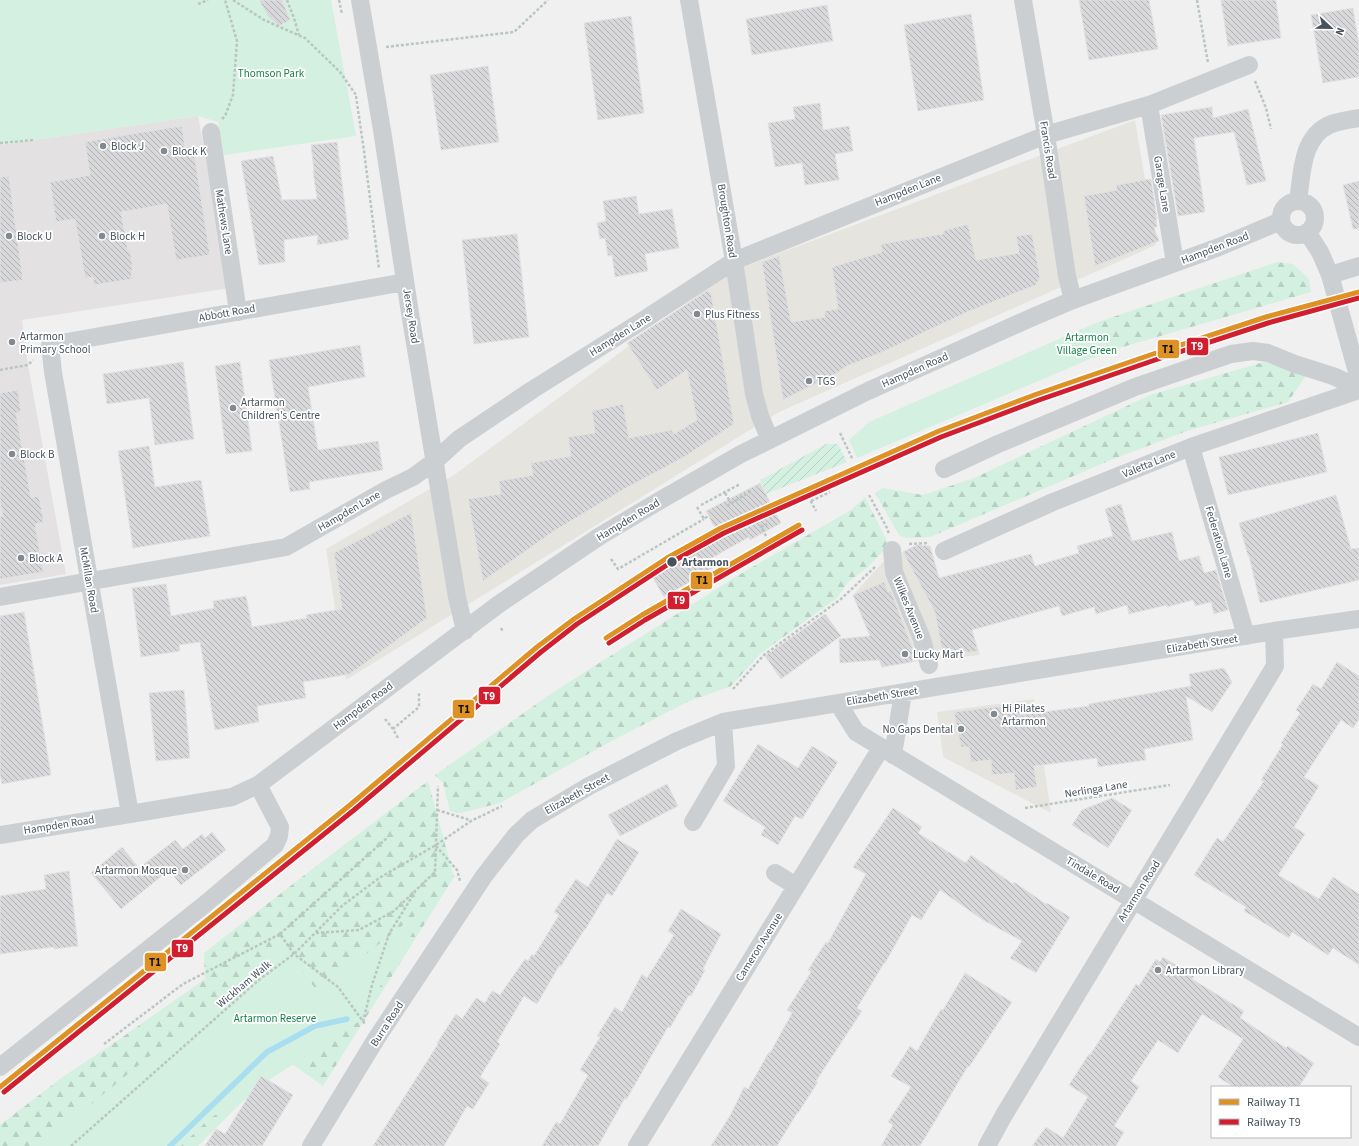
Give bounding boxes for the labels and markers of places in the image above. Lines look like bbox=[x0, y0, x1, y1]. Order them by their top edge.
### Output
place label: Block J bbox=[111, 139, 144, 154]
marker: Block J bbox=[98, 141, 108, 151]
place label: Block K bbox=[172, 144, 207, 159]
marker: Block K bbox=[159, 146, 169, 156]
place label: Block U bbox=[17, 229, 52, 244]
place label: Block H bbox=[110, 229, 145, 244]
marker: Block U bbox=[4, 231, 14, 241]
marker: Block H bbox=[97, 231, 107, 241]
place label: Plus Fitness bbox=[705, 307, 760, 322]
marker: Plus Fitness bbox=[692, 309, 702, 319]
place label: Artarmon Primary School bbox=[20, 329, 91, 357]
marker: Artarmon Primary School bbox=[7, 337, 17, 347]
place label: TGS bbox=[817, 374, 835, 389]
marker: TGS bbox=[804, 376, 814, 386]
place label: Artarmon Children's Centre bbox=[241, 395, 321, 423]
marker: Artarmon Children's Centre bbox=[228, 403, 238, 413]
place label: Block B bbox=[20, 447, 55, 462]
marker: Block B bbox=[7, 449, 17, 459]
place label: Block A bbox=[29, 551, 63, 566]
marker: Block A bbox=[16, 553, 26, 563]
marker: Artarmon bbox=[665, 555, 679, 569]
place label: Artarmon bbox=[681, 555, 729, 570]
place label: Lucky Mart bbox=[913, 647, 963, 662]
marker: Lucky Mart bbox=[900, 649, 910, 659]
place label: Hi Pilates Artarmon bbox=[1002, 701, 1046, 729]
marker: Hi Pilates Artarmon bbox=[989, 709, 999, 719]
place label: No Gaps Dental bbox=[882, 722, 953, 737]
marker: No Gaps Dental bbox=[956, 724, 966, 734]
place label: Artarmon Mosque bbox=[95, 863, 178, 878]
marker: Artarmon Mosque bbox=[180, 865, 190, 875]
place label: Artarmon Library bbox=[1166, 963, 1244, 978]
marker: Artarmon Library bbox=[1153, 965, 1163, 975]

